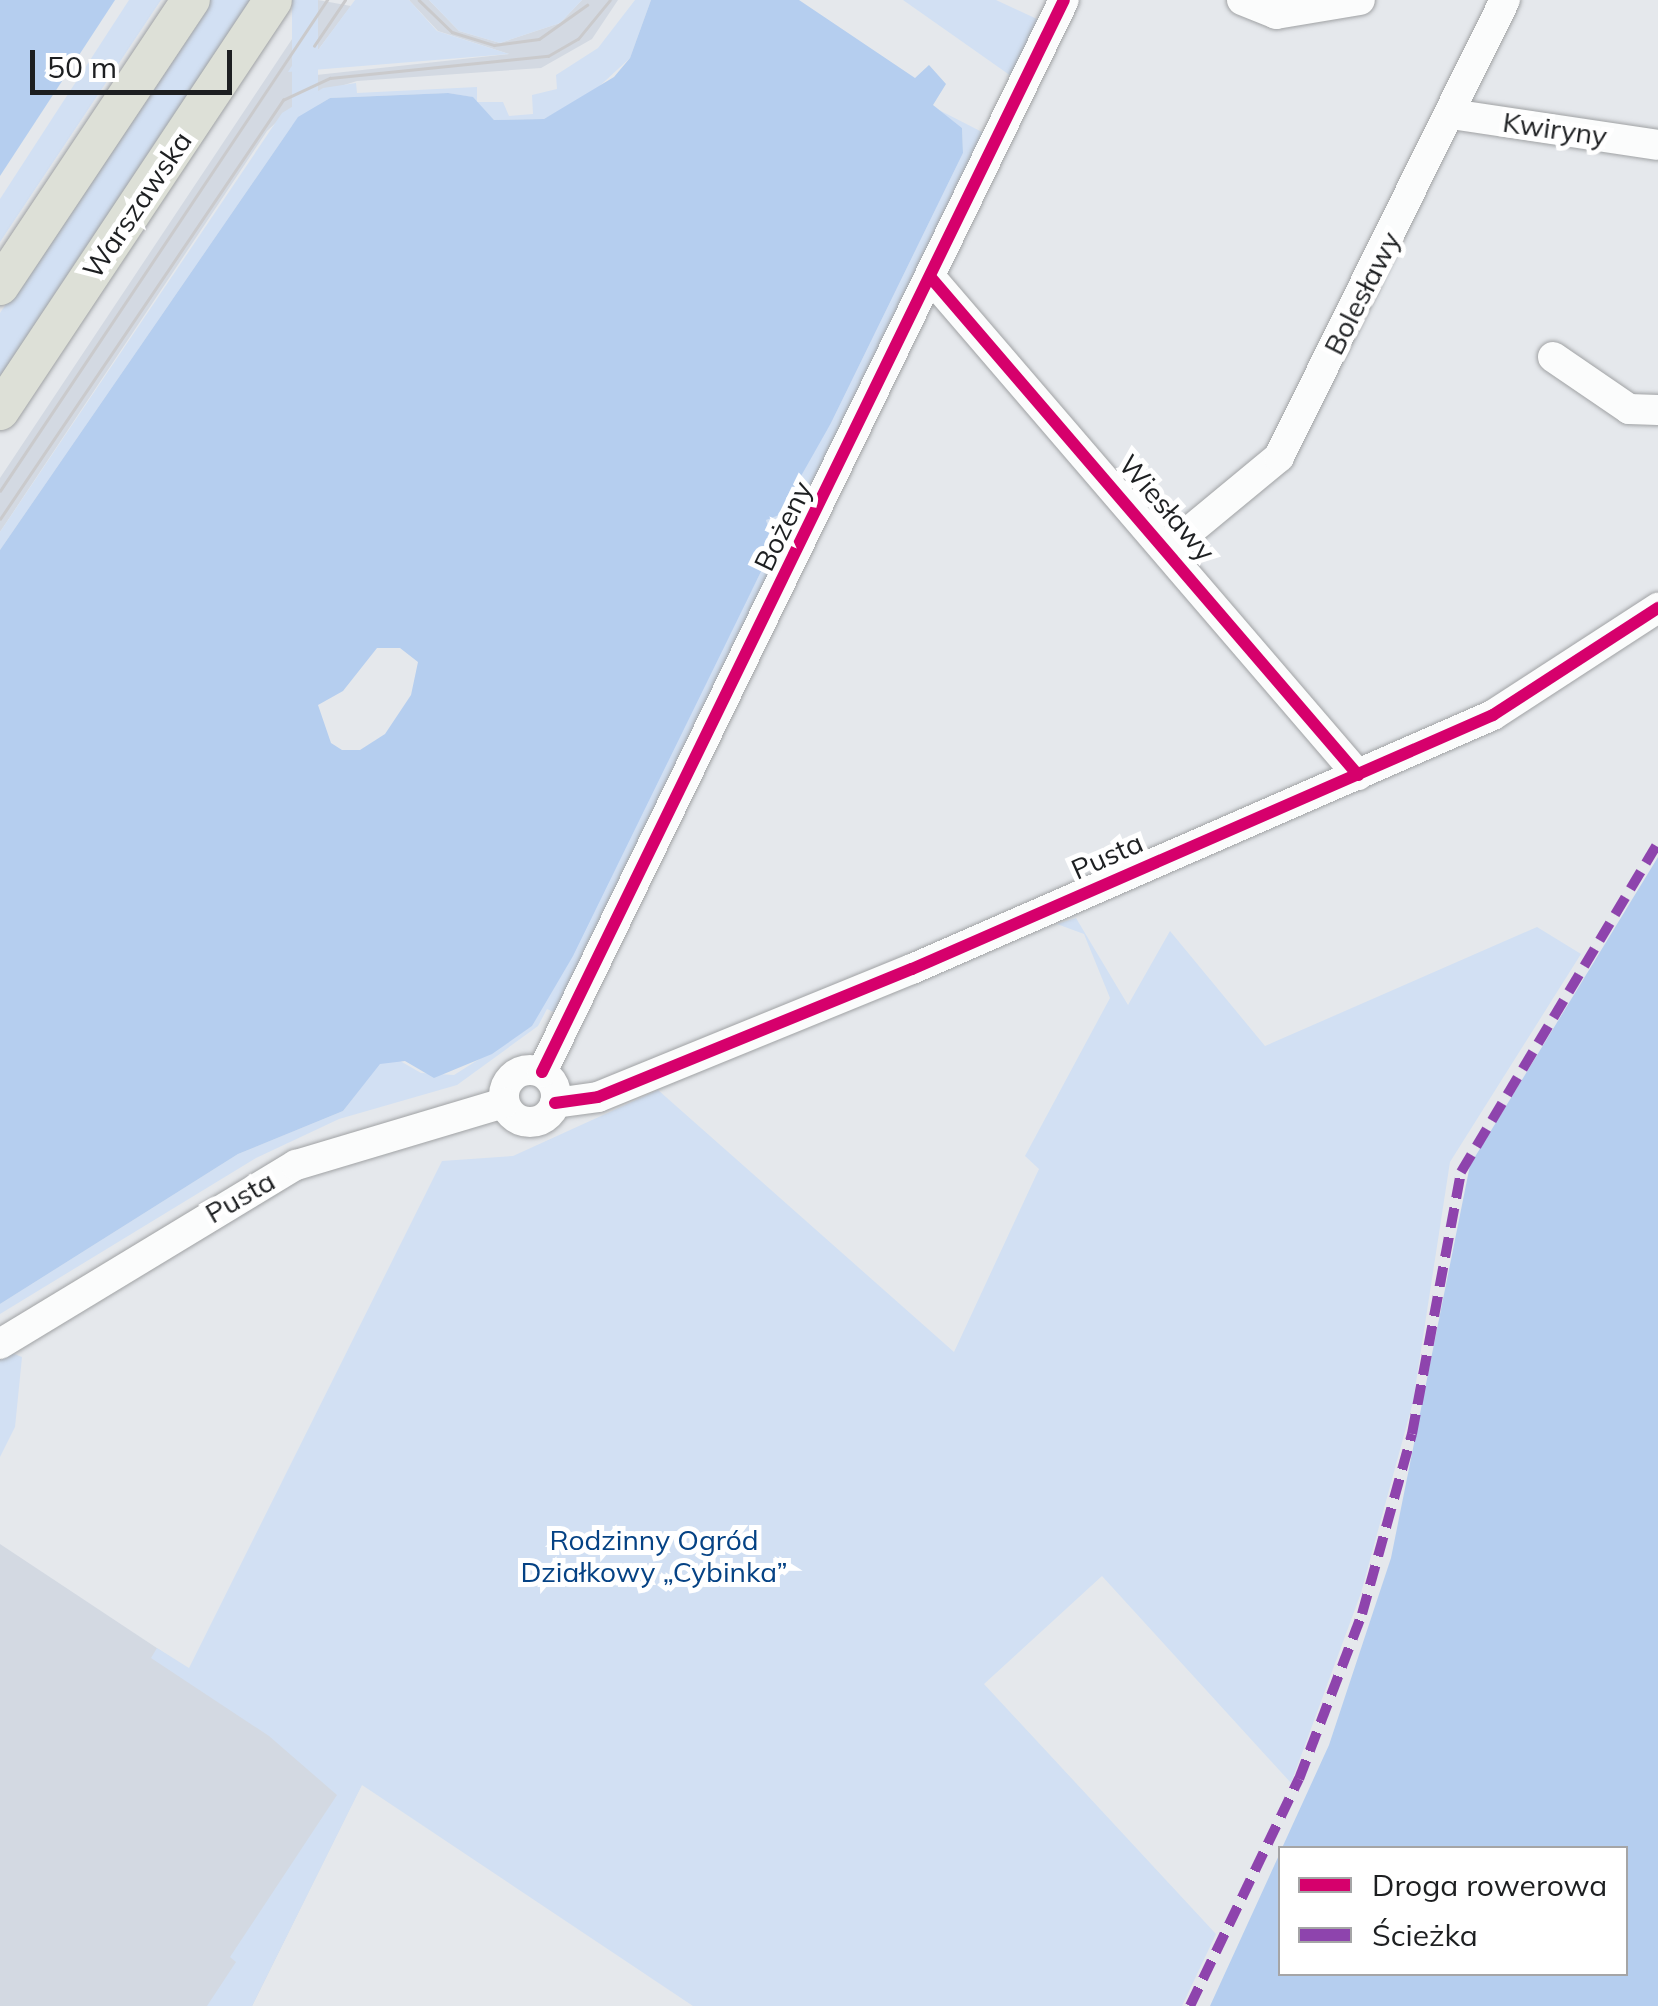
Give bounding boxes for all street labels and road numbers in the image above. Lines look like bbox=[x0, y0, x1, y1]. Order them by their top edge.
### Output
street label: Kwiryny bbox=[1501, 105, 1609, 153]
street label: Warszawska bbox=[75, 125, 199, 285]
street label: Bolesławy bbox=[1317, 226, 1407, 360]
street label: Wiesławy bbox=[1112, 448, 1222, 568]
street label: Bożeny bbox=[747, 476, 819, 576]
street label: Pusta bbox=[1066, 825, 1148, 887]
street label: Pusta bbox=[199, 1164, 281, 1230]

